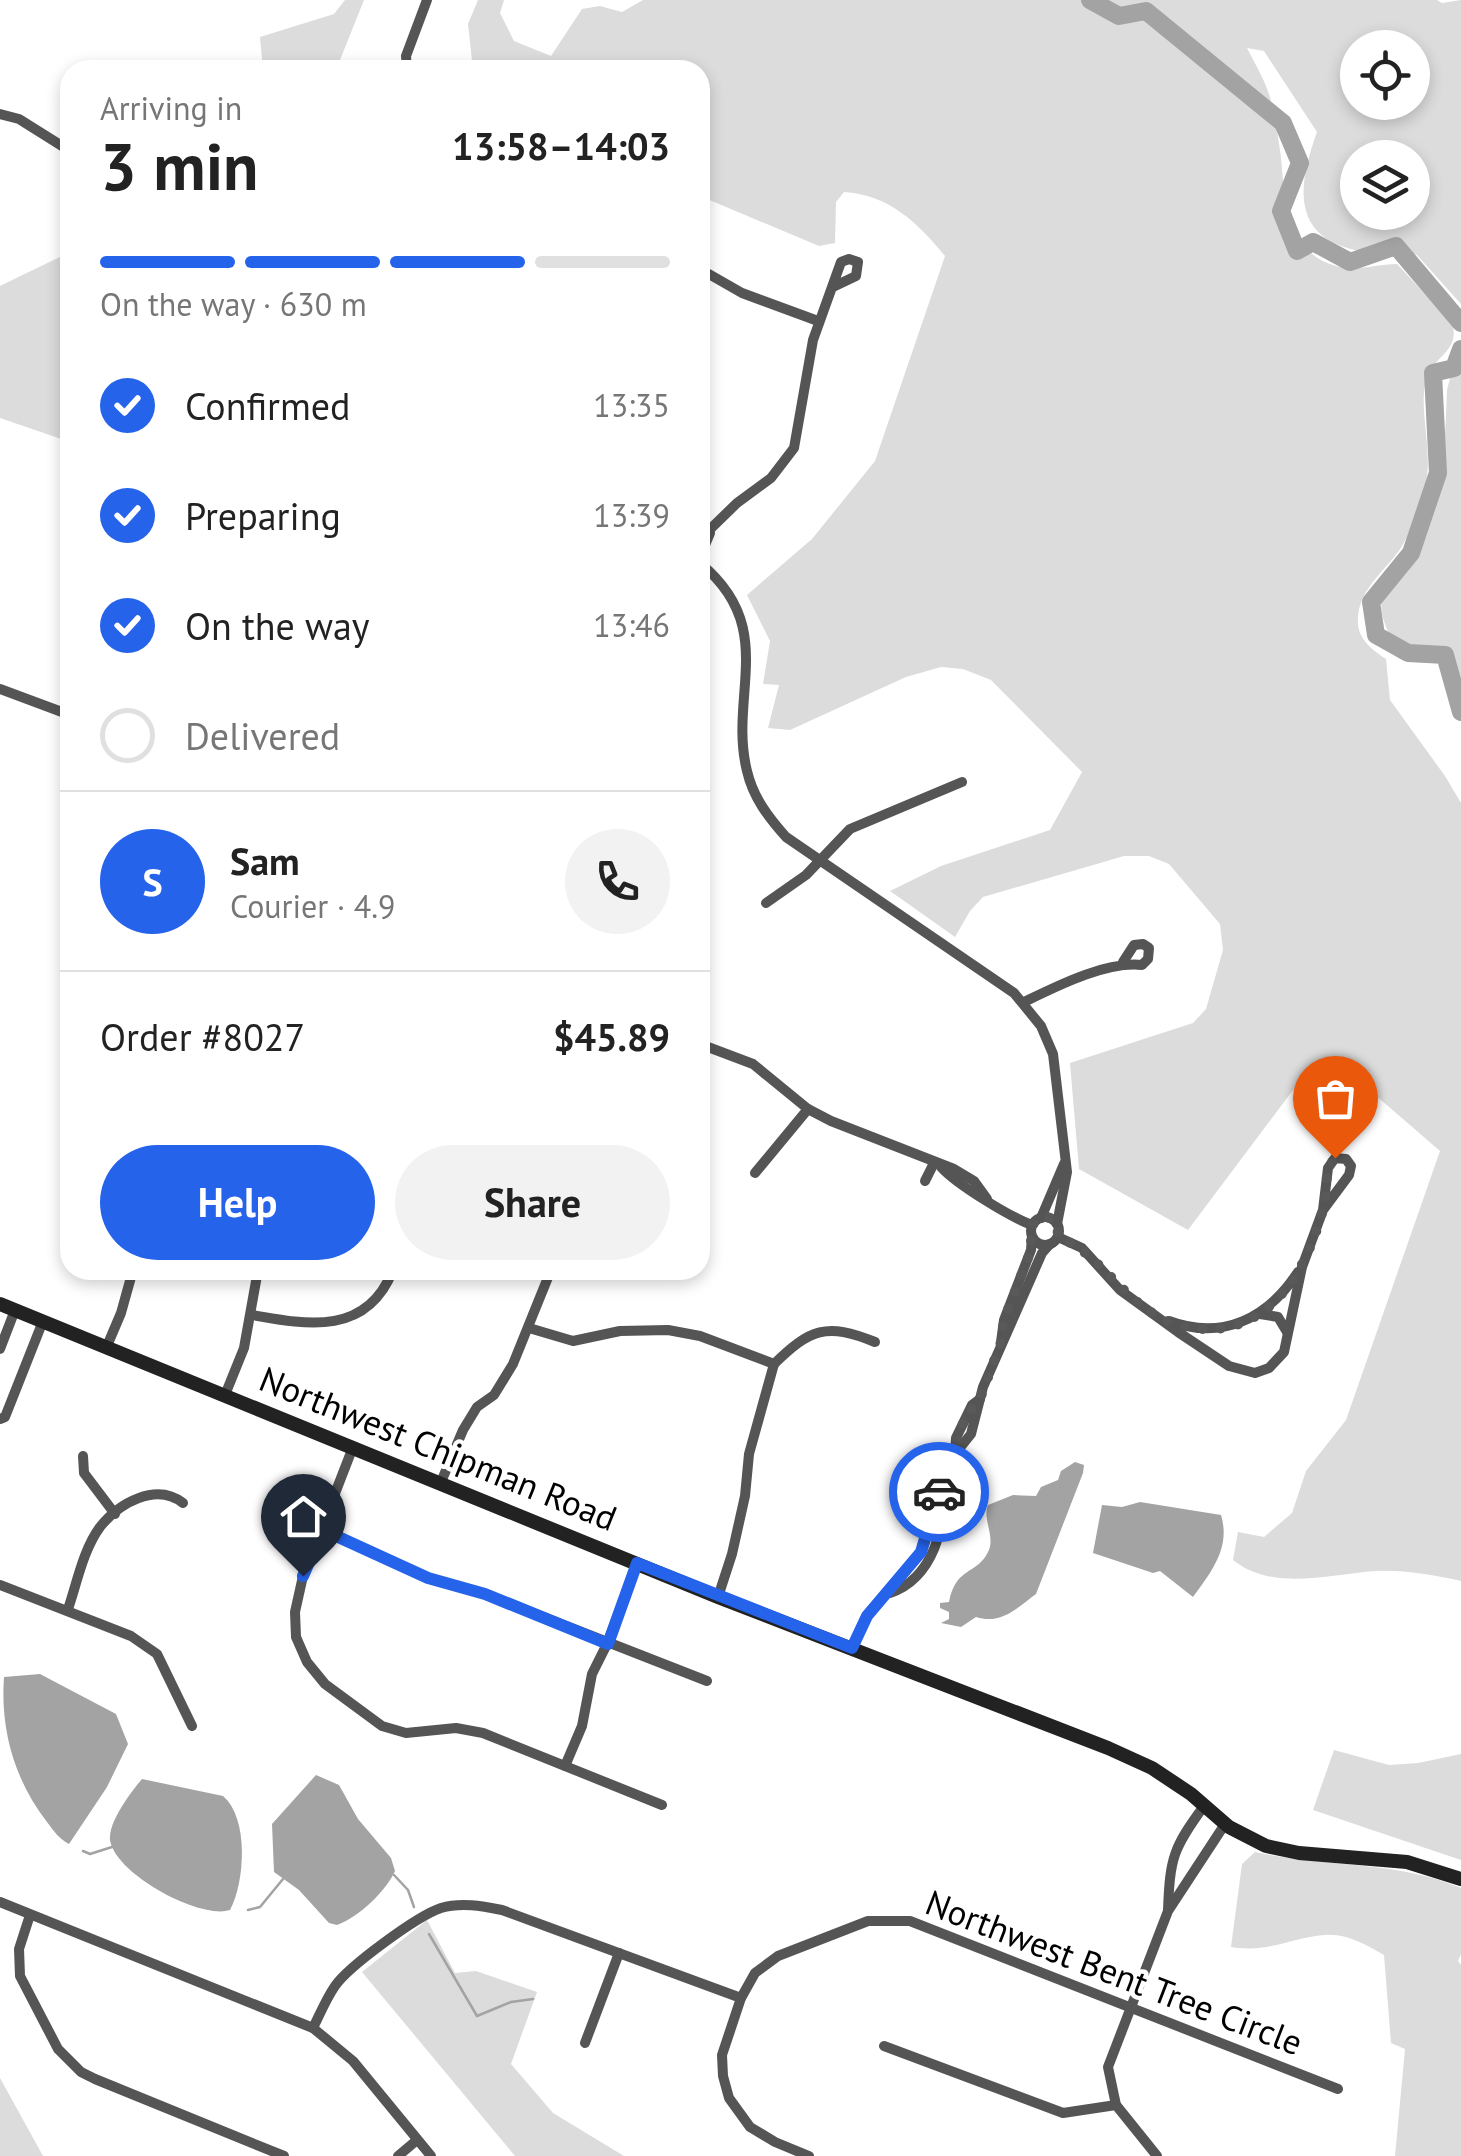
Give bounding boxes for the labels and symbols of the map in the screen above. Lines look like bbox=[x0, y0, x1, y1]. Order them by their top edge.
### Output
pin bbox=[1293, 1056, 1378, 1159]
street label: Northwest Chipman Road bbox=[253, 1355, 624, 1541]
courier bbox=[889, 1442, 989, 1542]
pin bbox=[261, 1474, 346, 1577]
street label: Northwest Bent Tree Circle bbox=[919, 1879, 1309, 2065]

